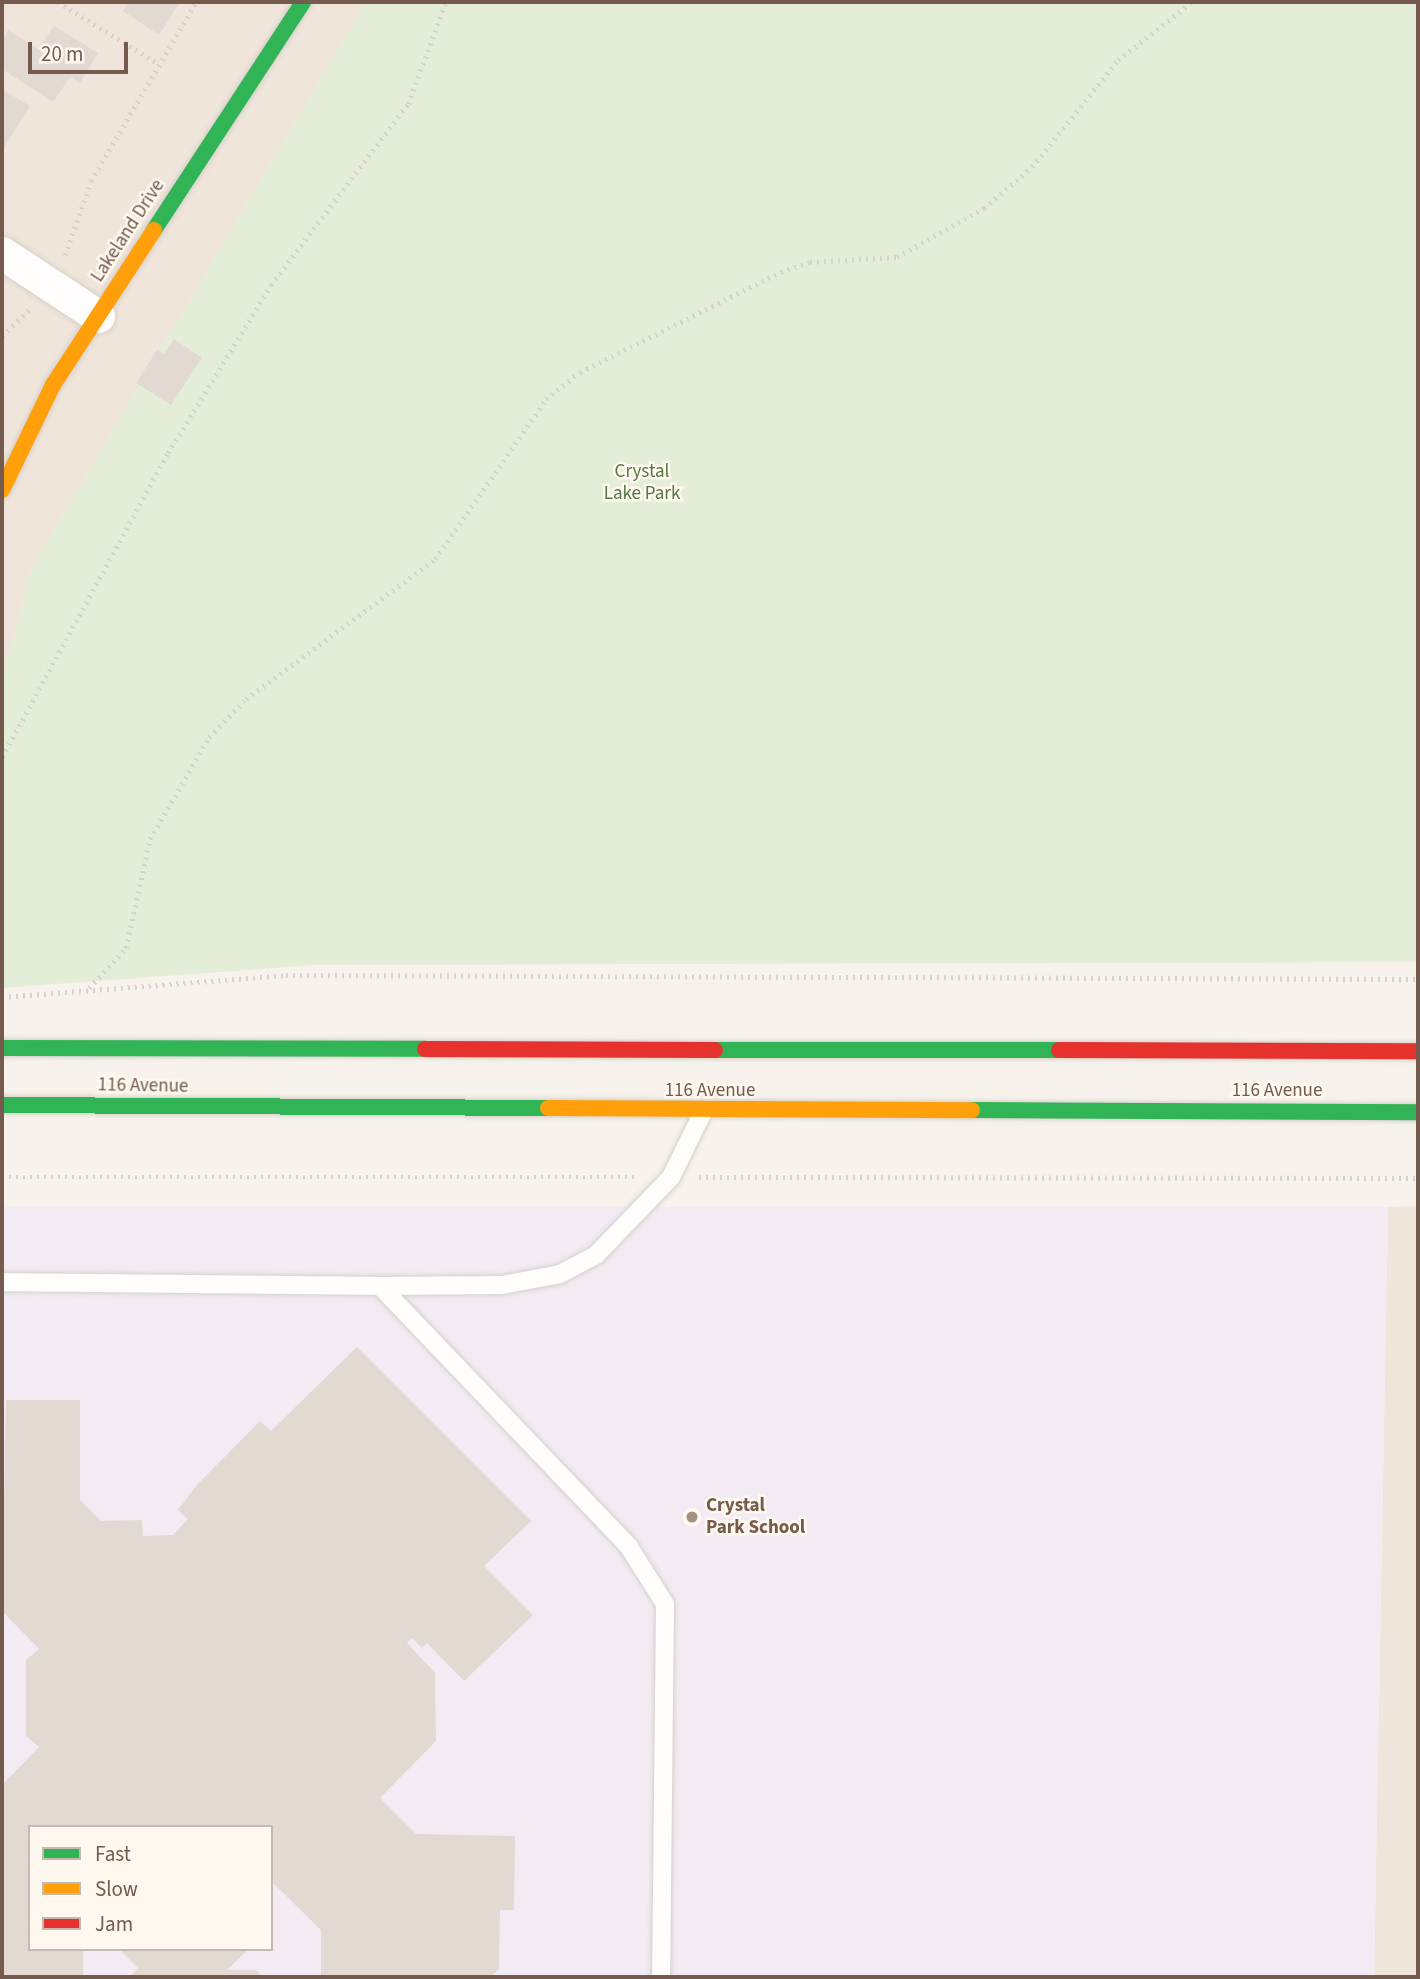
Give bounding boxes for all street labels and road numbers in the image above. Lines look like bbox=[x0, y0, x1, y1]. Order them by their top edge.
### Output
street label: Lakeland Drive bbox=[86, 175, 170, 287]
street label: 116 Avenue bbox=[97, 1074, 189, 1098]
street label: 116 Avenue bbox=[665, 1080, 755, 1102]
street label: 116 Avenue bbox=[1232, 1080, 1322, 1102]

